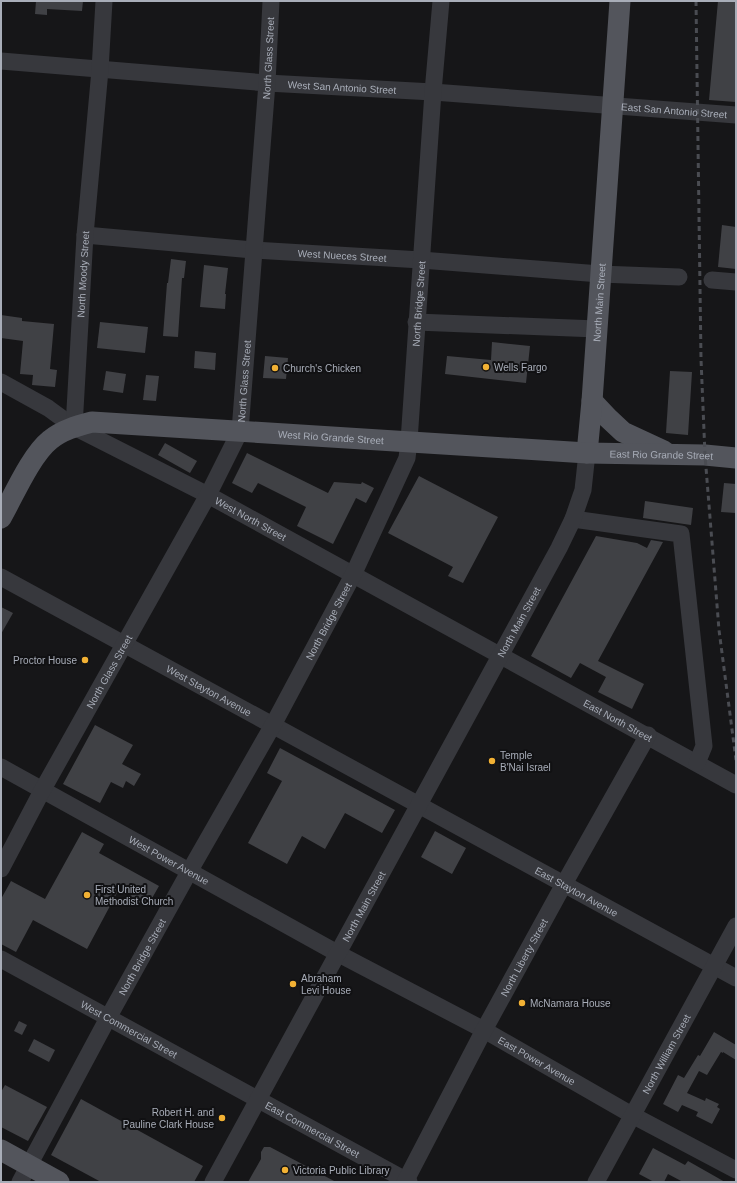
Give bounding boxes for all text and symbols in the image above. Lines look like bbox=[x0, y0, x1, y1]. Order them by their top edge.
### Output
street label: North Glass Street bbox=[260, 17, 276, 100]
street label: West San Antonio Street bbox=[287, 79, 397, 96]
street label: East San Antonio Street bbox=[621, 101, 728, 120]
street label: North Moody Street bbox=[75, 230, 91, 318]
street label: West Nueces Street bbox=[298, 247, 387, 263]
street label: North Bridge Street bbox=[410, 260, 427, 347]
street label: North Main Street bbox=[591, 263, 607, 342]
street label: North Glass Street bbox=[235, 340, 253, 423]
marker: Wells Fargo bbox=[481, 362, 491, 372]
place label: Wells Fargo bbox=[494, 362, 548, 373]
marker: Church's Chicken bbox=[270, 363, 280, 373]
place label: Church's Chicken bbox=[283, 363, 361, 374]
street label: West Rio Grande Street bbox=[278, 428, 384, 446]
street label: East Rio Grande Street bbox=[610, 448, 714, 461]
street label: West North Street bbox=[213, 495, 288, 543]
street label: North Bridge Street bbox=[303, 581, 353, 662]
street label: North Main Street bbox=[495, 585, 542, 659]
street label: North Glass Street bbox=[84, 633, 134, 710]
place label: Proctor House bbox=[13, 655, 77, 666]
marker: Proctor House bbox=[80, 655, 90, 665]
street label: West Stayton Avenue bbox=[165, 663, 254, 718]
street label: East North Street bbox=[582, 697, 655, 744]
place label: Temple B'Nai Israel bbox=[500, 750, 551, 773]
marker: Temple B'Nai Israel bbox=[487, 756, 497, 766]
street label: West Power Avenue bbox=[127, 833, 211, 887]
street label: East Stayton Avenue bbox=[533, 864, 620, 919]
street label: North Main Street bbox=[340, 869, 387, 943]
place label: First United Methodist Church bbox=[95, 884, 173, 907]
marker: First United Methodist Church bbox=[82, 890, 92, 900]
street label: North Bridge Street bbox=[116, 917, 168, 997]
street label: North Liberty Street bbox=[498, 917, 550, 998]
place label: Abraham Levi House bbox=[301, 973, 351, 996]
marker: Abraham Levi House bbox=[288, 979, 298, 989]
street label: West Commercial Street bbox=[79, 998, 179, 1060]
marker: McNamara House bbox=[517, 998, 527, 1008]
place label: McNamara House bbox=[530, 998, 611, 1009]
street label: North William Street bbox=[640, 1012, 692, 1096]
street label: East Power Avenue bbox=[496, 1034, 578, 1087]
street label: East Commercial Street bbox=[263, 1099, 362, 1160]
place label: Robert H. and Pauline Clark House bbox=[123, 1107, 214, 1130]
marker: Robert H. and Pauline Clark House bbox=[217, 1113, 227, 1123]
marker: Victoria Public Library bbox=[280, 1165, 290, 1175]
place label: Victoria Public Library bbox=[293, 1165, 390, 1176]

